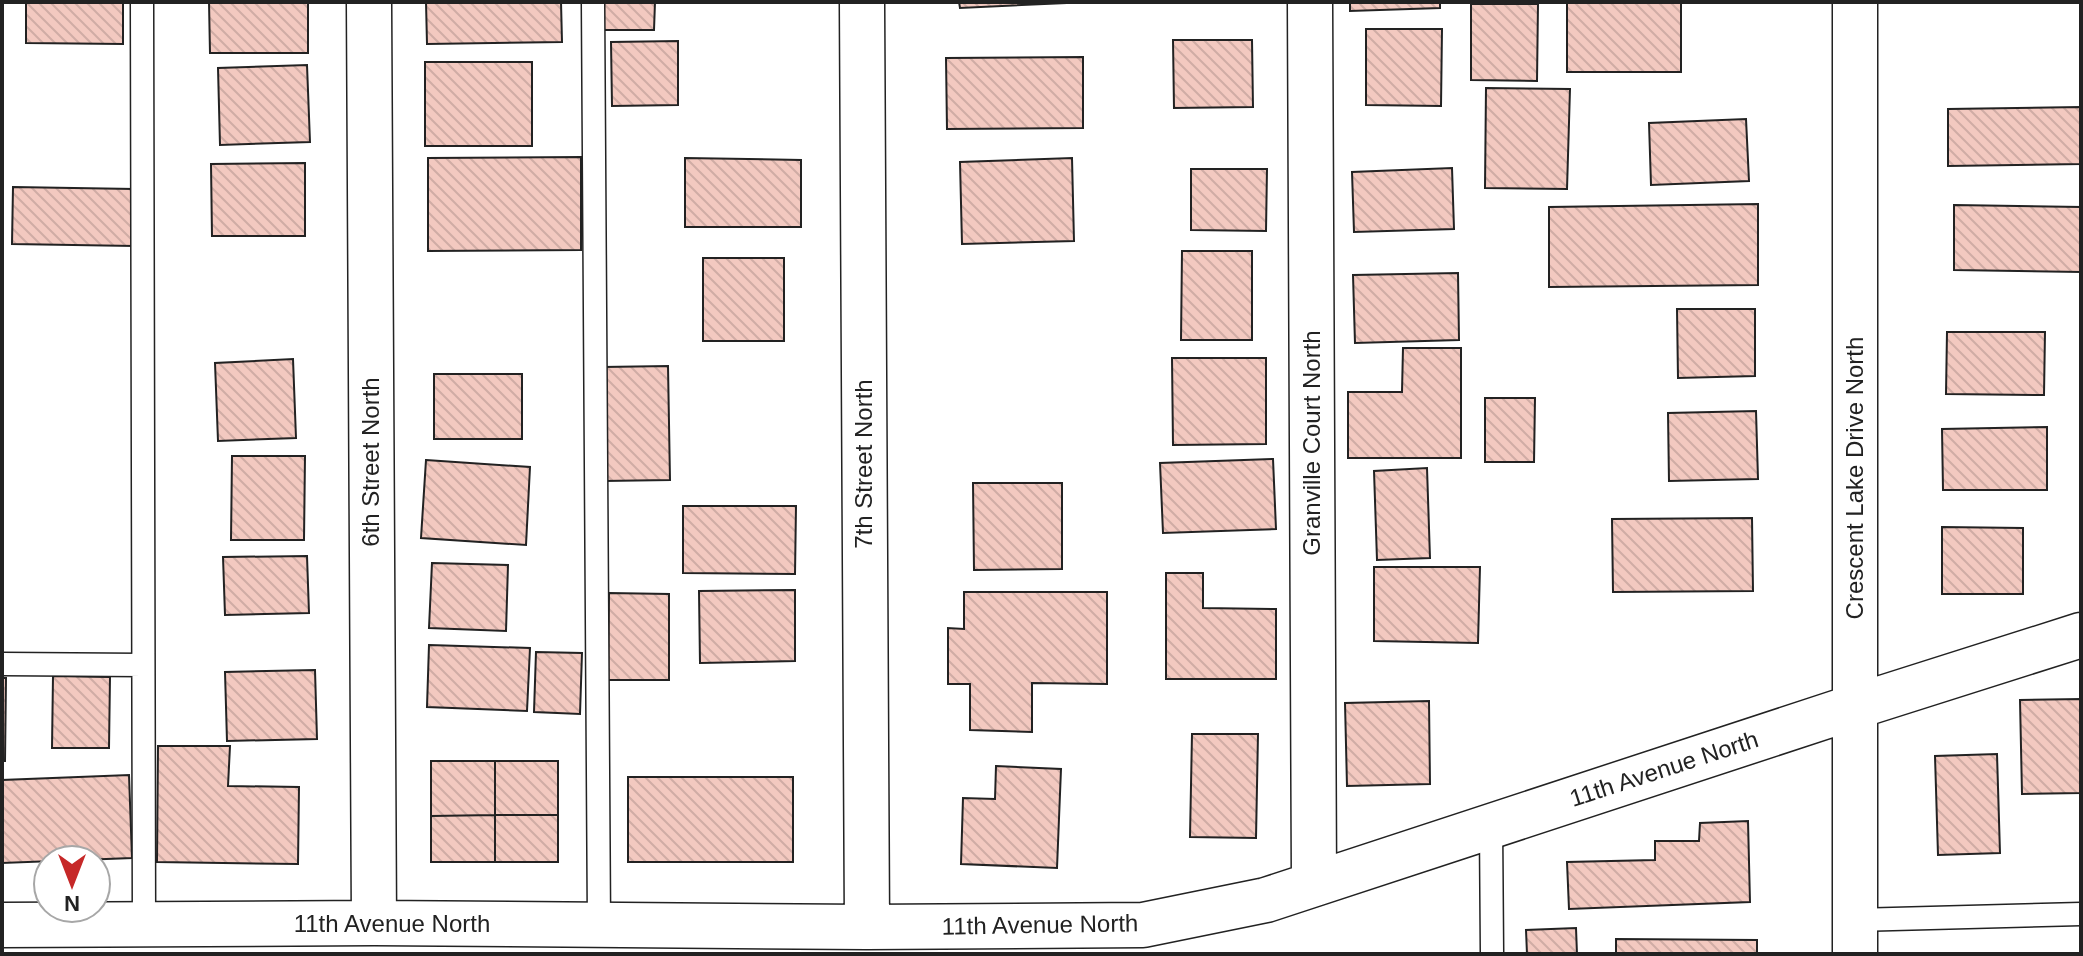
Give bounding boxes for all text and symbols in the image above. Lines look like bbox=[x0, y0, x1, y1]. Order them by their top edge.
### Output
street label: Granville Court North bbox=[1298, 330, 1325, 556]
street label: Crescent Lake Drive North bbox=[1841, 337, 1868, 619]
street label: 6th Street North bbox=[357, 377, 384, 547]
street label: 7th Street North bbox=[850, 379, 877, 549]
street label: 11th Avenue North bbox=[1566, 725, 1762, 812]
north arrow bbox=[32, 844, 112, 924]
text: N bbox=[64, 891, 80, 916]
street label: 11th Avenue North bbox=[941, 909, 1139, 940]
street label: 11th Avenue North bbox=[294, 910, 490, 937]

